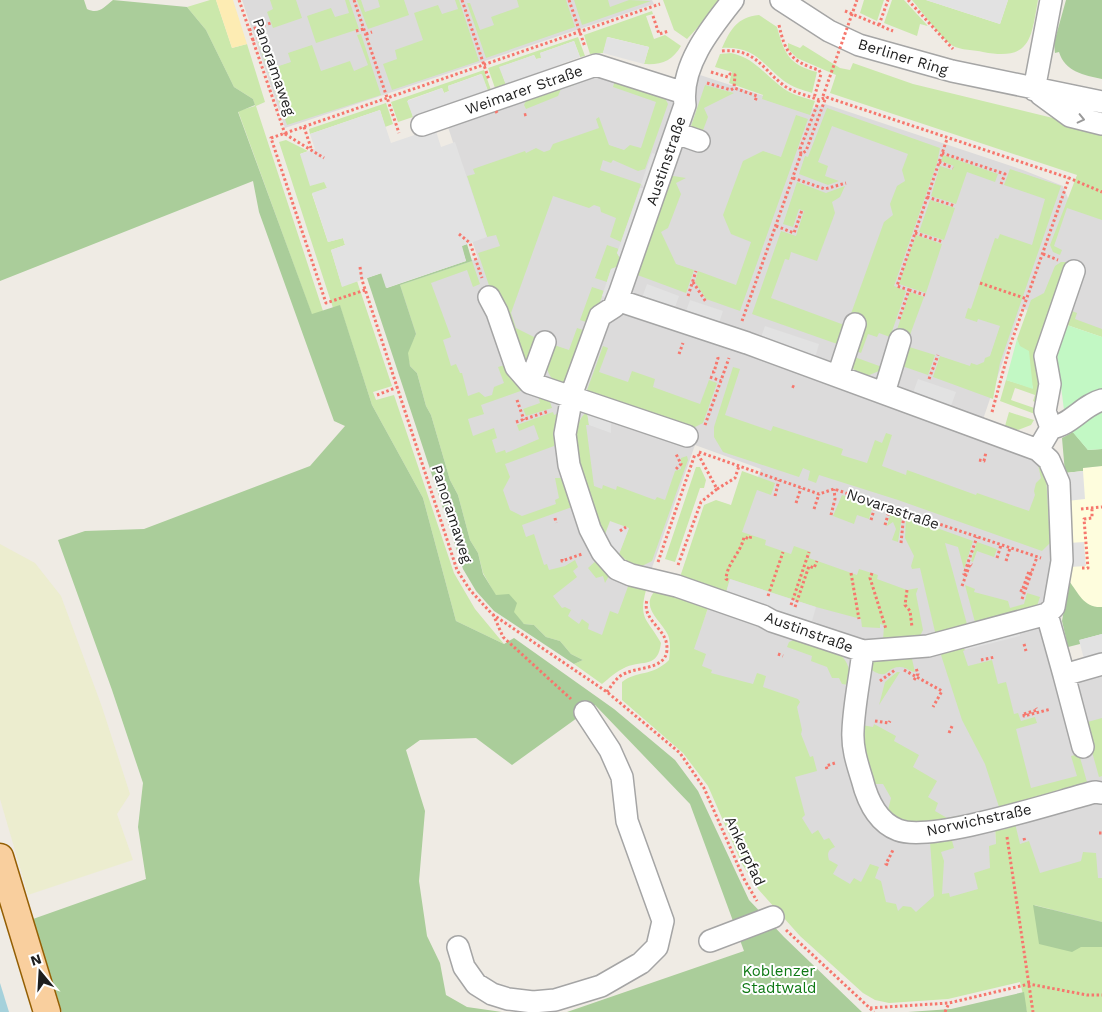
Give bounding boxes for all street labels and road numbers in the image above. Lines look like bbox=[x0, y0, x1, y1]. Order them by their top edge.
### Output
street label: Panoramaweg bbox=[249, 16, 299, 118]
street label: Berliner Ring bbox=[856, 35, 950, 79]
street label: Weimarer Straße bbox=[463, 61, 585, 119]
street label: Austinstraße bbox=[642, 114, 690, 208]
street label: Panoramaweg bbox=[428, 463, 476, 565]
street label: Novarastraße bbox=[844, 485, 942, 533]
street label: Austinstraße bbox=[762, 608, 856, 656]
street label: Norwichstraße bbox=[925, 800, 1033, 840]
street label: Ankerpfad bbox=[721, 813, 769, 889]

